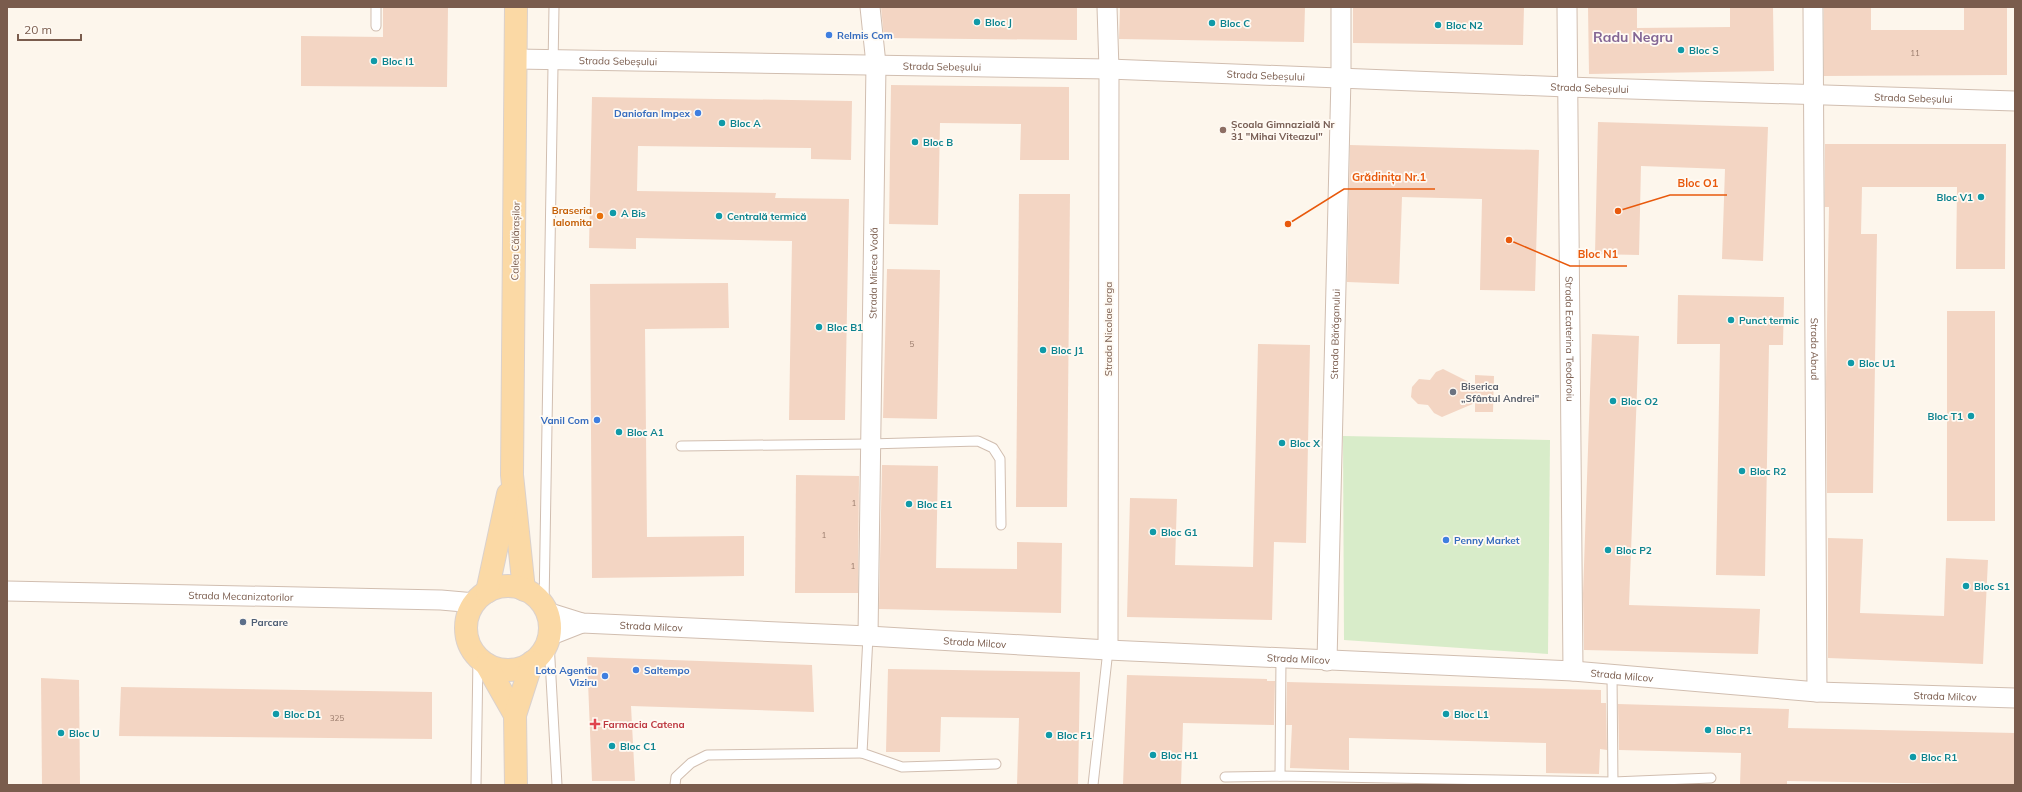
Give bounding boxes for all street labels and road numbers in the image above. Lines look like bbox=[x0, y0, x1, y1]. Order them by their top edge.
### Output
street label: Strada Sebeșului bbox=[579, 54, 657, 68]
street label: Strada Sebeșului bbox=[903, 60, 981, 74]
street label: Strada Sebeșului bbox=[1226, 68, 1305, 84]
street label: Strada Sebeșului bbox=[1550, 80, 1629, 96]
street label: Strada Sebeșului bbox=[1874, 91, 1953, 106]
street label: Calea Călărașilor bbox=[508, 201, 523, 281]
street label: Strada Mircea Vodă bbox=[866, 227, 881, 319]
street label: Strada Ecaterina Teodoroiu bbox=[1562, 276, 1577, 402]
street label: Strada Nicolae Iorga bbox=[1102, 282, 1115, 376]
street label: Strada Bărăganului bbox=[1328, 289, 1343, 380]
street label: Strada Abrud bbox=[1808, 318, 1821, 380]
street label: Strada Mecanizatorilor bbox=[188, 589, 294, 604]
street label: Strada Milcov bbox=[619, 619, 684, 635]
street label: Strada Milcov bbox=[943, 634, 1007, 651]
street label: Strada Milcov bbox=[1267, 651, 1331, 667]
street label: Strada Milcov bbox=[1590, 667, 1655, 685]
street label: Strada Milcov bbox=[1913, 689, 1978, 704]

